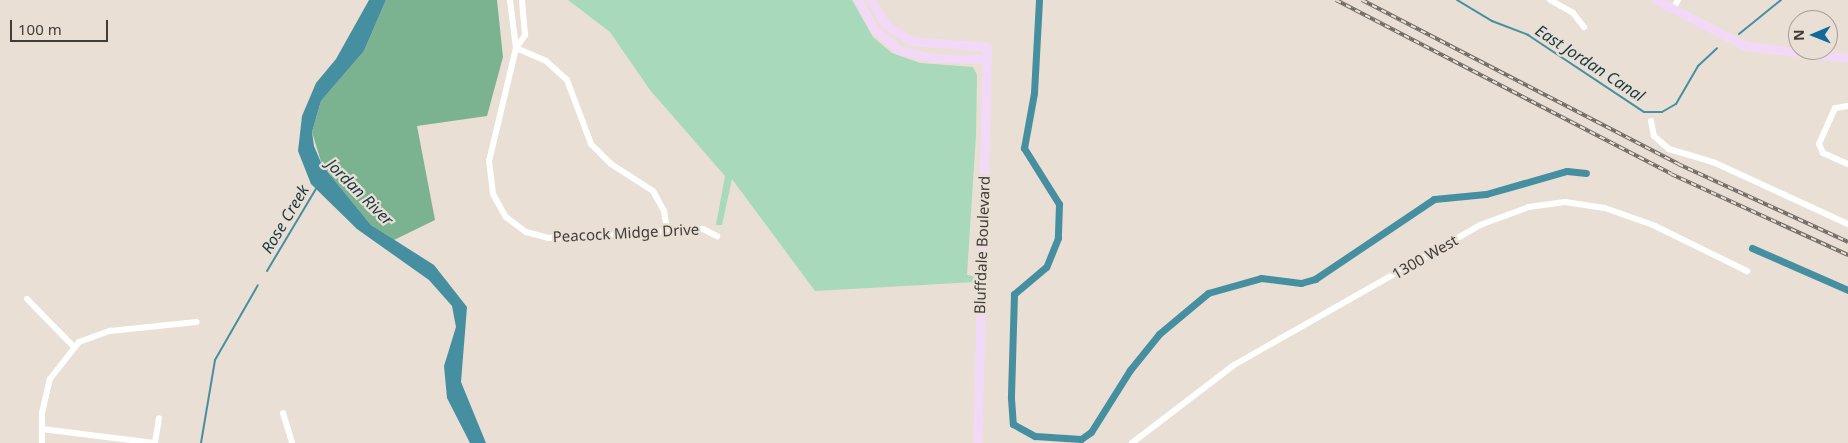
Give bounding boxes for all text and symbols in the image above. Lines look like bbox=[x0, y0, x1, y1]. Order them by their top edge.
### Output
scale bar bbox=[12, 10, 110, 42]
north arrow bbox=[1788, 10, 1838, 60]
text: 100 m bbox=[18, 19, 62, 39]
water label: East Jordan Canal bbox=[1532, 21, 1648, 105]
text: N bbox=[1789, 29, 1808, 41]
water label: Jordan River bbox=[323, 155, 397, 229]
street label: Bluffdale Boulevard bbox=[971, 176, 993, 314]
water label: Rose Creek bbox=[257, 181, 313, 257]
street label: Peacock Midge Drive bbox=[552, 220, 700, 246]
street label: 1300 West bbox=[1389, 231, 1461, 283]

